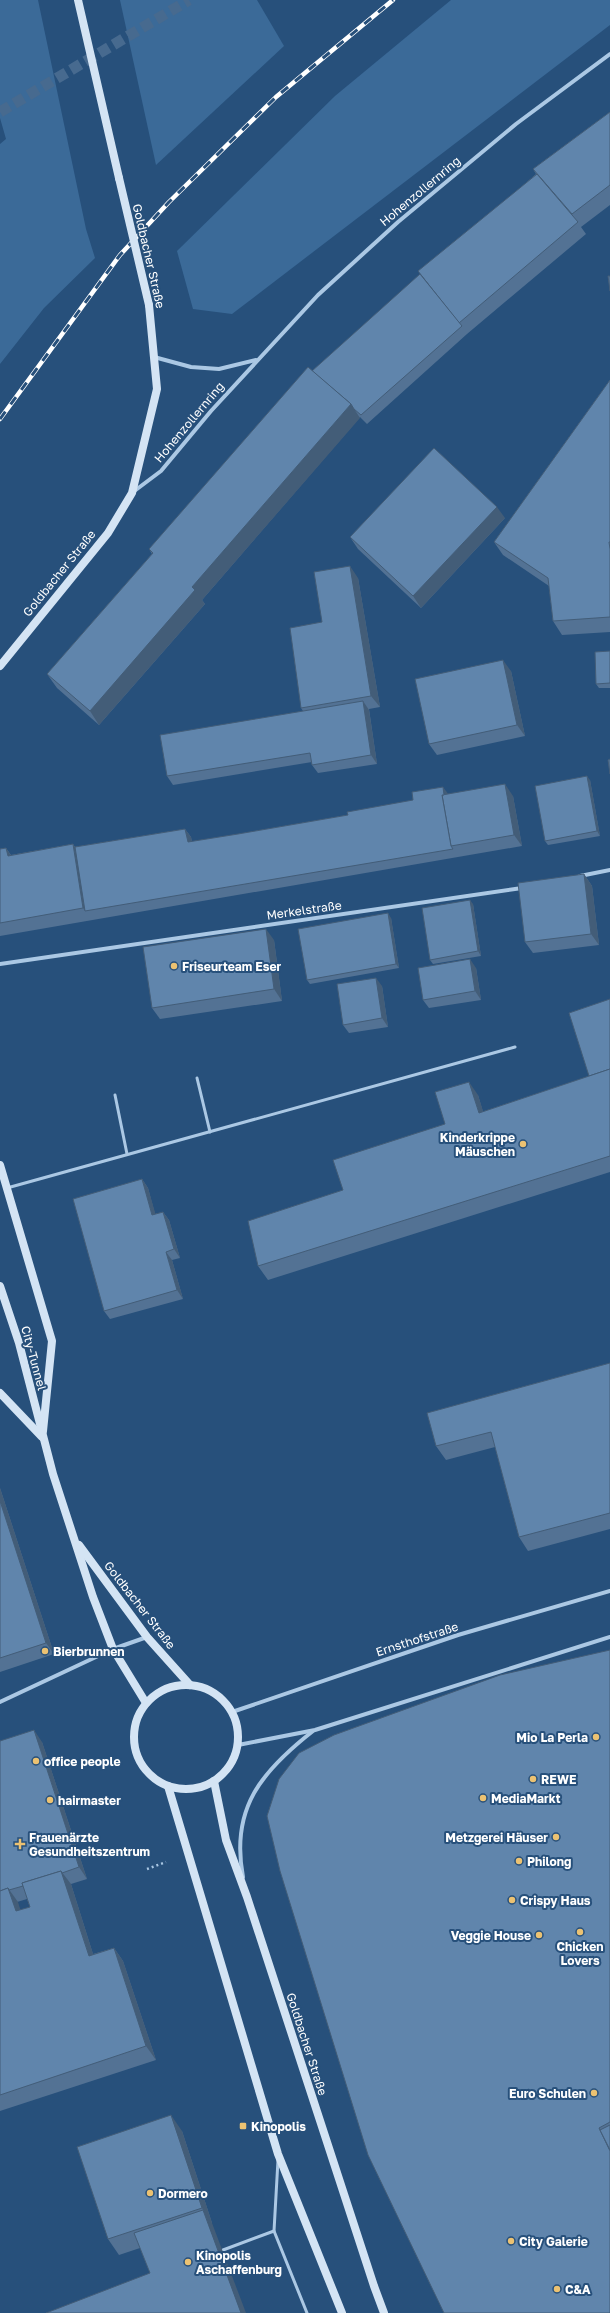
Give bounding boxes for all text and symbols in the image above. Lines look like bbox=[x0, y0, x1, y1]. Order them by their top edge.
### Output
street label: Hohenzollernring bbox=[377, 153, 463, 229]
street label: Goldbacher Straße bbox=[130, 202, 168, 310]
street label: Hohenzollernring bbox=[151, 379, 227, 465]
street label: Goldbacher Straße bbox=[20, 527, 99, 619]
street label: Merkelstraße bbox=[265, 897, 343, 923]
place label: Friseurteam Eser bbox=[182, 959, 282, 974]
marker: Friseurteam Eser bbox=[169, 961, 179, 971]
place label: Kinderkrippe Mäuschen bbox=[440, 1130, 515, 1159]
marker: Kinderkrippe Mäuschen bbox=[518, 1139, 528, 1149]
street label: City-Tunnel bbox=[18, 1324, 50, 1392]
street label: Goldbacher Straße bbox=[101, 1558, 179, 1652]
street label: Ernsthofstraße bbox=[374, 1619, 460, 1659]
place label: Bierbrunnen bbox=[53, 1644, 125, 1659]
marker: Bierbrunnen bbox=[40, 1646, 50, 1656]
place label: Mio La Perla bbox=[516, 1730, 588, 1745]
marker: Mio La Perla bbox=[591, 1732, 601, 1742]
place label: office people bbox=[44, 1754, 121, 1769]
marker: office people bbox=[31, 1756, 41, 1766]
place label: REWE bbox=[541, 1772, 576, 1787]
marker: REWE bbox=[528, 1774, 538, 1784]
place label: MediaMarkt bbox=[491, 1791, 561, 1806]
place label: hairmaster bbox=[58, 1793, 121, 1808]
marker: MediaMarkt bbox=[478, 1793, 488, 1803]
marker: hairmaster bbox=[45, 1795, 55, 1805]
place label: Frauenärzte Gesundheitszentrum bbox=[29, 1830, 150, 1859]
place label: Metzgerei Häuser bbox=[445, 1830, 548, 1845]
marker: Metzgerei Häuser bbox=[551, 1832, 561, 1842]
marker: Frauenärzte Gesundheitszentrum bbox=[14, 1838, 26, 1850]
place label: Philong bbox=[527, 1854, 571, 1869]
marker: Philong bbox=[514, 1856, 524, 1866]
place label: Crispy Haus bbox=[520, 1893, 591, 1908]
marker: Crispy Haus bbox=[507, 1895, 517, 1905]
marker: Chicken Lovers bbox=[575, 1927, 585, 1937]
place label: Veggie House bbox=[451, 1928, 531, 1943]
marker: Veggie House bbox=[534, 1930, 544, 1940]
place label: Chicken Lovers bbox=[556, 1939, 604, 1968]
street label: Goldbacher Straße bbox=[283, 1991, 331, 2097]
place label: Euro Schulen bbox=[509, 2086, 586, 2101]
marker: Euro Schulen bbox=[589, 2088, 599, 2098]
place label: Kinopolis bbox=[251, 2119, 306, 2134]
marker: Kinopolis bbox=[238, 2121, 248, 2131]
place label: Dormero bbox=[158, 2186, 208, 2201]
marker: Dormero bbox=[145, 2188, 155, 2198]
place label: City Galerie bbox=[519, 2234, 588, 2249]
marker: City Galerie bbox=[506, 2236, 516, 2246]
place label: Kinopolis Aschaffenburg bbox=[196, 2248, 282, 2277]
marker: Kinopolis Aschaffenburg bbox=[183, 2257, 193, 2267]
place label: C&A bbox=[565, 2282, 591, 2297]
marker: C&A bbox=[552, 2284, 562, 2294]

